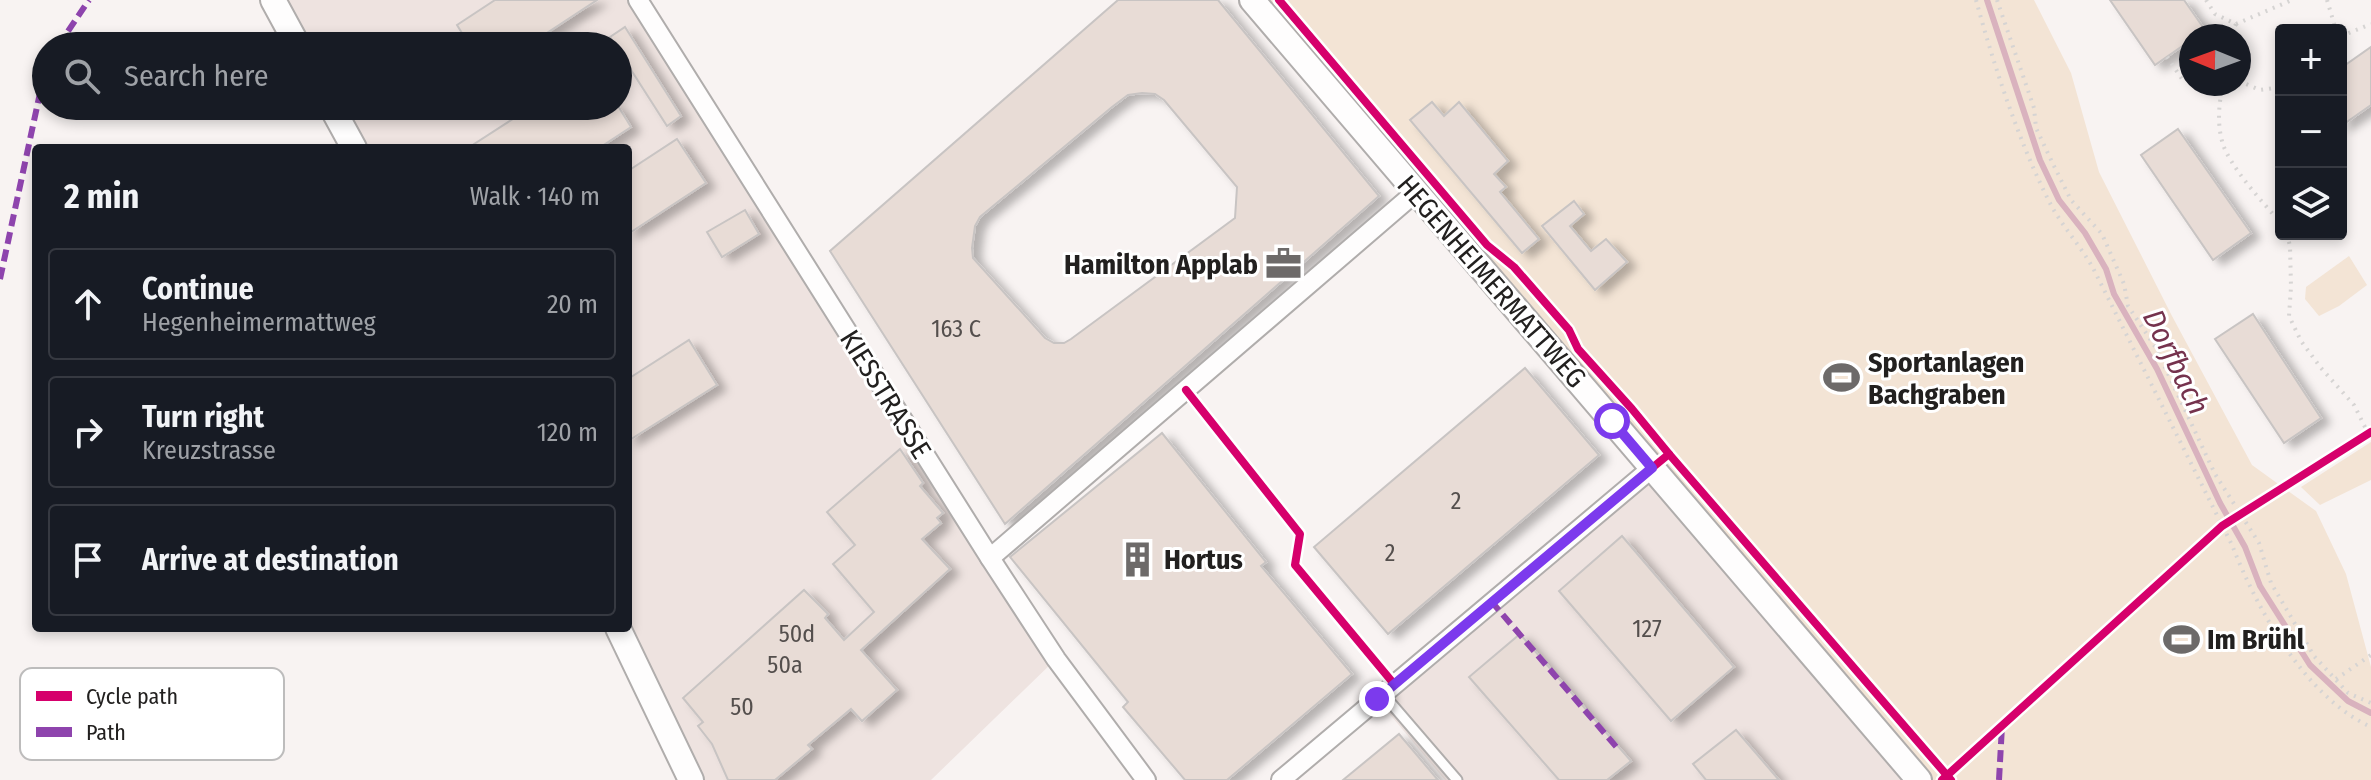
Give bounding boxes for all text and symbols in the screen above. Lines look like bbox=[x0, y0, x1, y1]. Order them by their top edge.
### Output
north arrow bbox=[2179, 24, 2251, 96]
map controls bbox=[2275, 24, 2347, 240]
button: + bbox=[2275, 24, 2347, 96]
search box bbox=[32, 32, 632, 120]
icon: search bbox=[60, 54, 104, 98]
text: Search here bbox=[124, 58, 269, 94]
button: − bbox=[2275, 96, 2347, 168]
street label: HEGENHEIMERMATTWEG bbox=[1390, 168, 1593, 394]
button: layers bbox=[2275, 168, 2347, 240]
text: 2 min bbox=[64, 176, 139, 217]
text: Walk · 140 m bbox=[470, 181, 600, 212]
office icon: Hamilton Applab bbox=[1265, 245, 1303, 283]
place label: Hamilton Applab bbox=[1064, 248, 1258, 281]
text: Continue bbox=[142, 271, 254, 307]
icon: ahead bbox=[66, 282, 110, 326]
text: 20 m bbox=[547, 289, 598, 320]
water label: Dorfbach bbox=[2135, 304, 2217, 420]
text: Hegenheimermattweg bbox=[142, 307, 376, 338]
house number: 163 C bbox=[931, 315, 981, 343]
street label: KIESSTRASSE bbox=[833, 324, 938, 465]
place label: Sportanlagen Bachgraben bbox=[1868, 346, 2024, 411]
sports icon: Sportanlagen Bachgraben bbox=[1823, 359, 1861, 397]
text: Turn right bbox=[142, 399, 264, 435]
route start bbox=[1594, 403, 1630, 439]
icon: right bbox=[66, 410, 110, 454]
text: 120 m bbox=[537, 417, 598, 448]
text: Kreuzstrasse bbox=[142, 435, 276, 466]
house number: 2 bbox=[1451, 487, 1461, 515]
icon: arrive bbox=[66, 538, 110, 582]
house number: 2 bbox=[1385, 539, 1395, 567]
building icon: Hortus bbox=[1119, 540, 1157, 578]
text: Arrive at destination bbox=[142, 542, 399, 578]
place label: Hortus bbox=[1164, 543, 1243, 576]
house number: 127 bbox=[1632, 615, 1662, 643]
house number: 50d bbox=[779, 620, 815, 648]
sports icon: Im Brühl bbox=[2162, 620, 2200, 658]
place label: Im Brühl bbox=[2207, 623, 2305, 656]
house number: 50a bbox=[767, 651, 803, 679]
legend bbox=[20, 668, 284, 760]
route end bbox=[1359, 681, 1395, 717]
text: Cycle path bbox=[86, 683, 178, 710]
house number: 50 bbox=[730, 693, 754, 721]
text: Path bbox=[86, 719, 126, 746]

